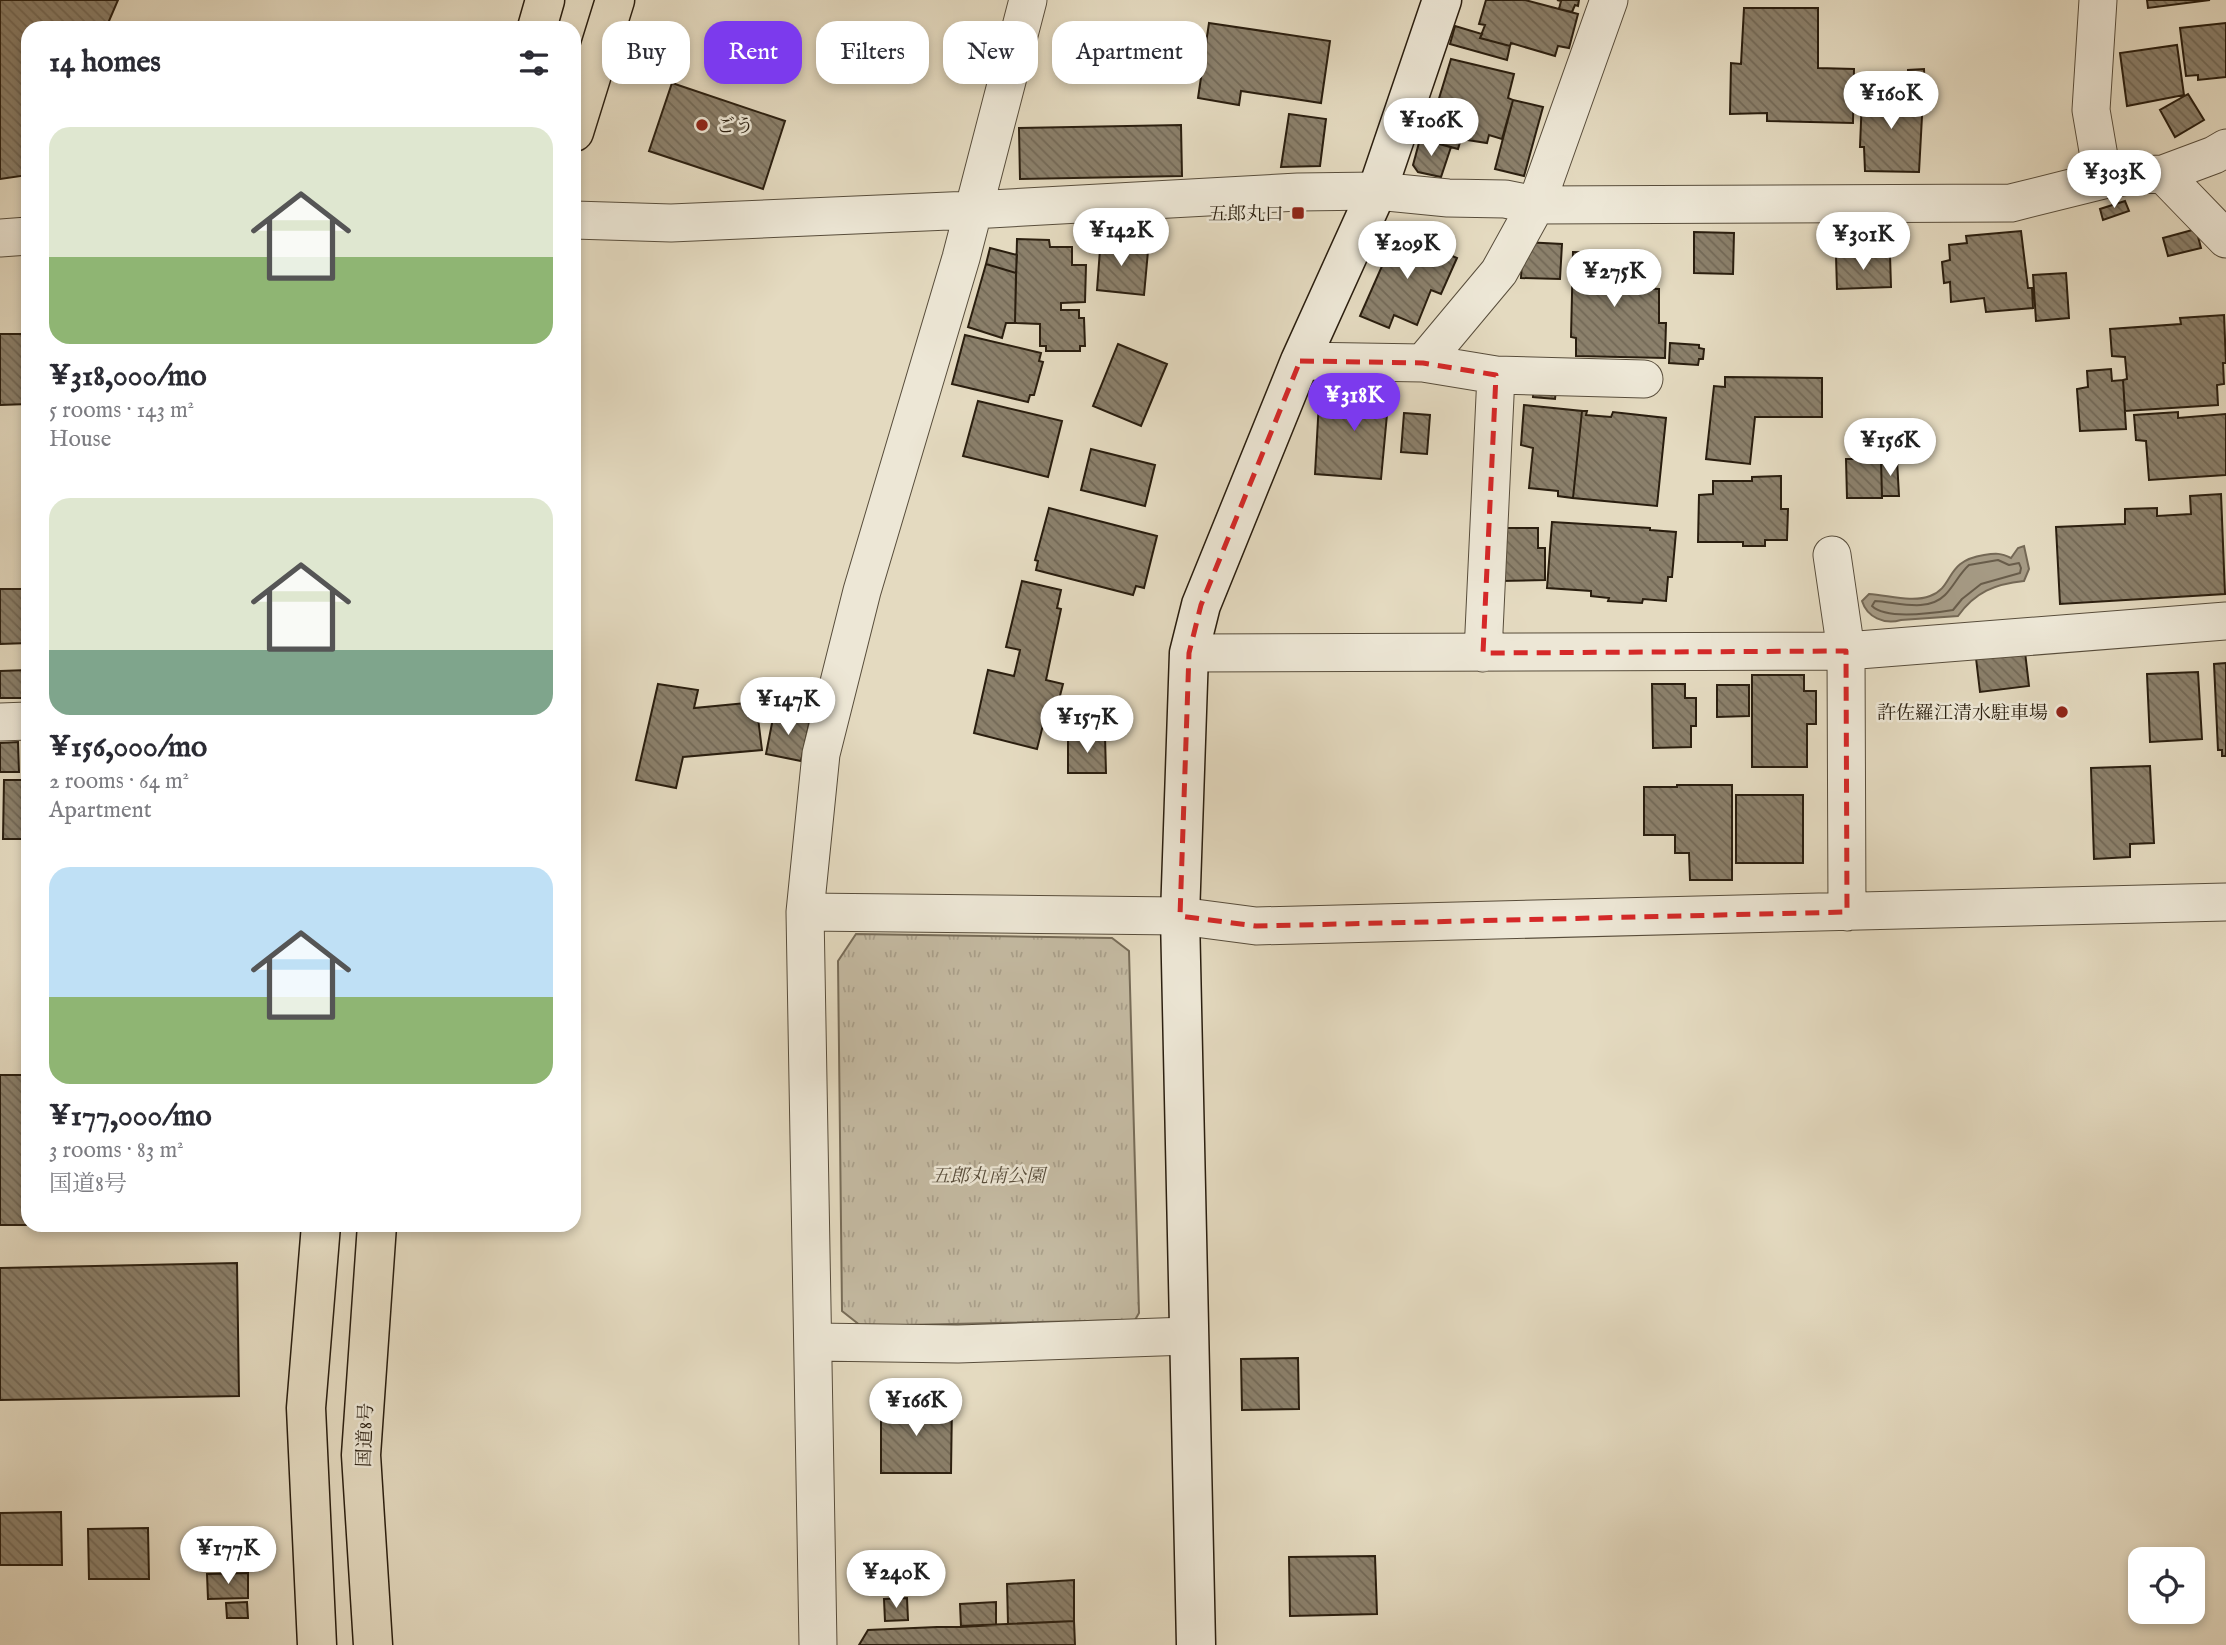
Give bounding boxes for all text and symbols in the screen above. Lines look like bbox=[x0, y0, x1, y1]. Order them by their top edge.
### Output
chip: Buy bbox=[602, 21, 690, 84]
chip: Rent bbox=[704, 21, 802, 84]
chip: Filters bbox=[816, 21, 929, 84]
chip: New bbox=[943, 21, 1038, 84]
chip: Apartment bbox=[1052, 21, 1207, 84]
text: 14 homes bbox=[49, 44, 161, 82]
icon: filters bbox=[515, 44, 553, 82]
pin: ¥160K bbox=[1842, 72, 1940, 131]
text: ¥160K bbox=[1860, 79, 1922, 108]
pin: ¥106K bbox=[1382, 99, 1480, 158]
text: ¥106K bbox=[1400, 106, 1462, 135]
place label: ごう bbox=[716, 115, 754, 139]
marker: ごう bbox=[694, 117, 710, 133]
pin: ¥303K bbox=[2065, 150, 2163, 210]
text: ¥303K bbox=[2083, 158, 2145, 187]
icon: home bbox=[238, 173, 364, 299]
place label: 五郎丸口 bbox=[1208, 203, 1284, 227]
marker: 五郎丸口 bbox=[1290, 205, 1306, 221]
pin: ¥142K bbox=[1072, 208, 1170, 268]
pin: ¥301K bbox=[1814, 212, 1912, 272]
text: ¥142K bbox=[1089, 216, 1153, 245]
text: ¥301K bbox=[1832, 220, 1894, 249]
pin: ¥209K bbox=[1358, 222, 1456, 281]
text: ¥209K bbox=[1374, 229, 1440, 258]
pin: ¥275K bbox=[1565, 250, 1663, 309]
text: ¥275K bbox=[1582, 257, 1646, 286]
text: ¥318,000/mo bbox=[49, 358, 207, 396]
pin: ¥318K bbox=[1305, 374, 1403, 433]
text: ¥318K bbox=[1324, 381, 1384, 410]
text: 5 rooms · 143 m² bbox=[49, 396, 194, 425]
pin: ¥156K bbox=[1841, 419, 1939, 478]
text: House bbox=[49, 425, 111, 454]
text: ¥156K bbox=[1860, 426, 1920, 455]
icon: home bbox=[238, 544, 364, 670]
pin: ¥147K bbox=[739, 678, 837, 737]
text: ¥147K bbox=[756, 685, 820, 714]
pin: ¥157K bbox=[1038, 696, 1136, 755]
place label: 許佐羅江清水駐車場 bbox=[1877, 702, 2048, 726]
text: ¥157K bbox=[1056, 703, 1118, 732]
marker: 許佐羅江清水駐車場 bbox=[2054, 704, 2070, 720]
text: ¥156,000/mo bbox=[49, 729, 207, 767]
text: 2 rooms · 64 m² bbox=[49, 767, 189, 796]
text: Apartment bbox=[49, 796, 152, 825]
icon: home bbox=[238, 912, 364, 1038]
text: ¥177,000/mo bbox=[49, 1098, 212, 1136]
text: 3 rooms · 83 m² bbox=[49, 1136, 184, 1165]
park label: 五郎丸南公園 bbox=[931, 1165, 1048, 1189]
text: 国道8号 bbox=[49, 1170, 127, 1199]
pin: ¥166K bbox=[867, 1378, 965, 1438]
text: ¥166K bbox=[885, 1386, 947, 1415]
street label: 国道8号 bbox=[353, 1402, 379, 1468]
pin: ¥177K bbox=[179, 1526, 277, 1586]
text: ¥177K bbox=[196, 1534, 260, 1563]
map controls bbox=[2128, 1547, 2205, 1624]
button: locate bbox=[2128, 1547, 2205, 1624]
pin: ¥240K bbox=[847, 1550, 945, 1610]
text: ¥240K bbox=[863, 1558, 929, 1587]

